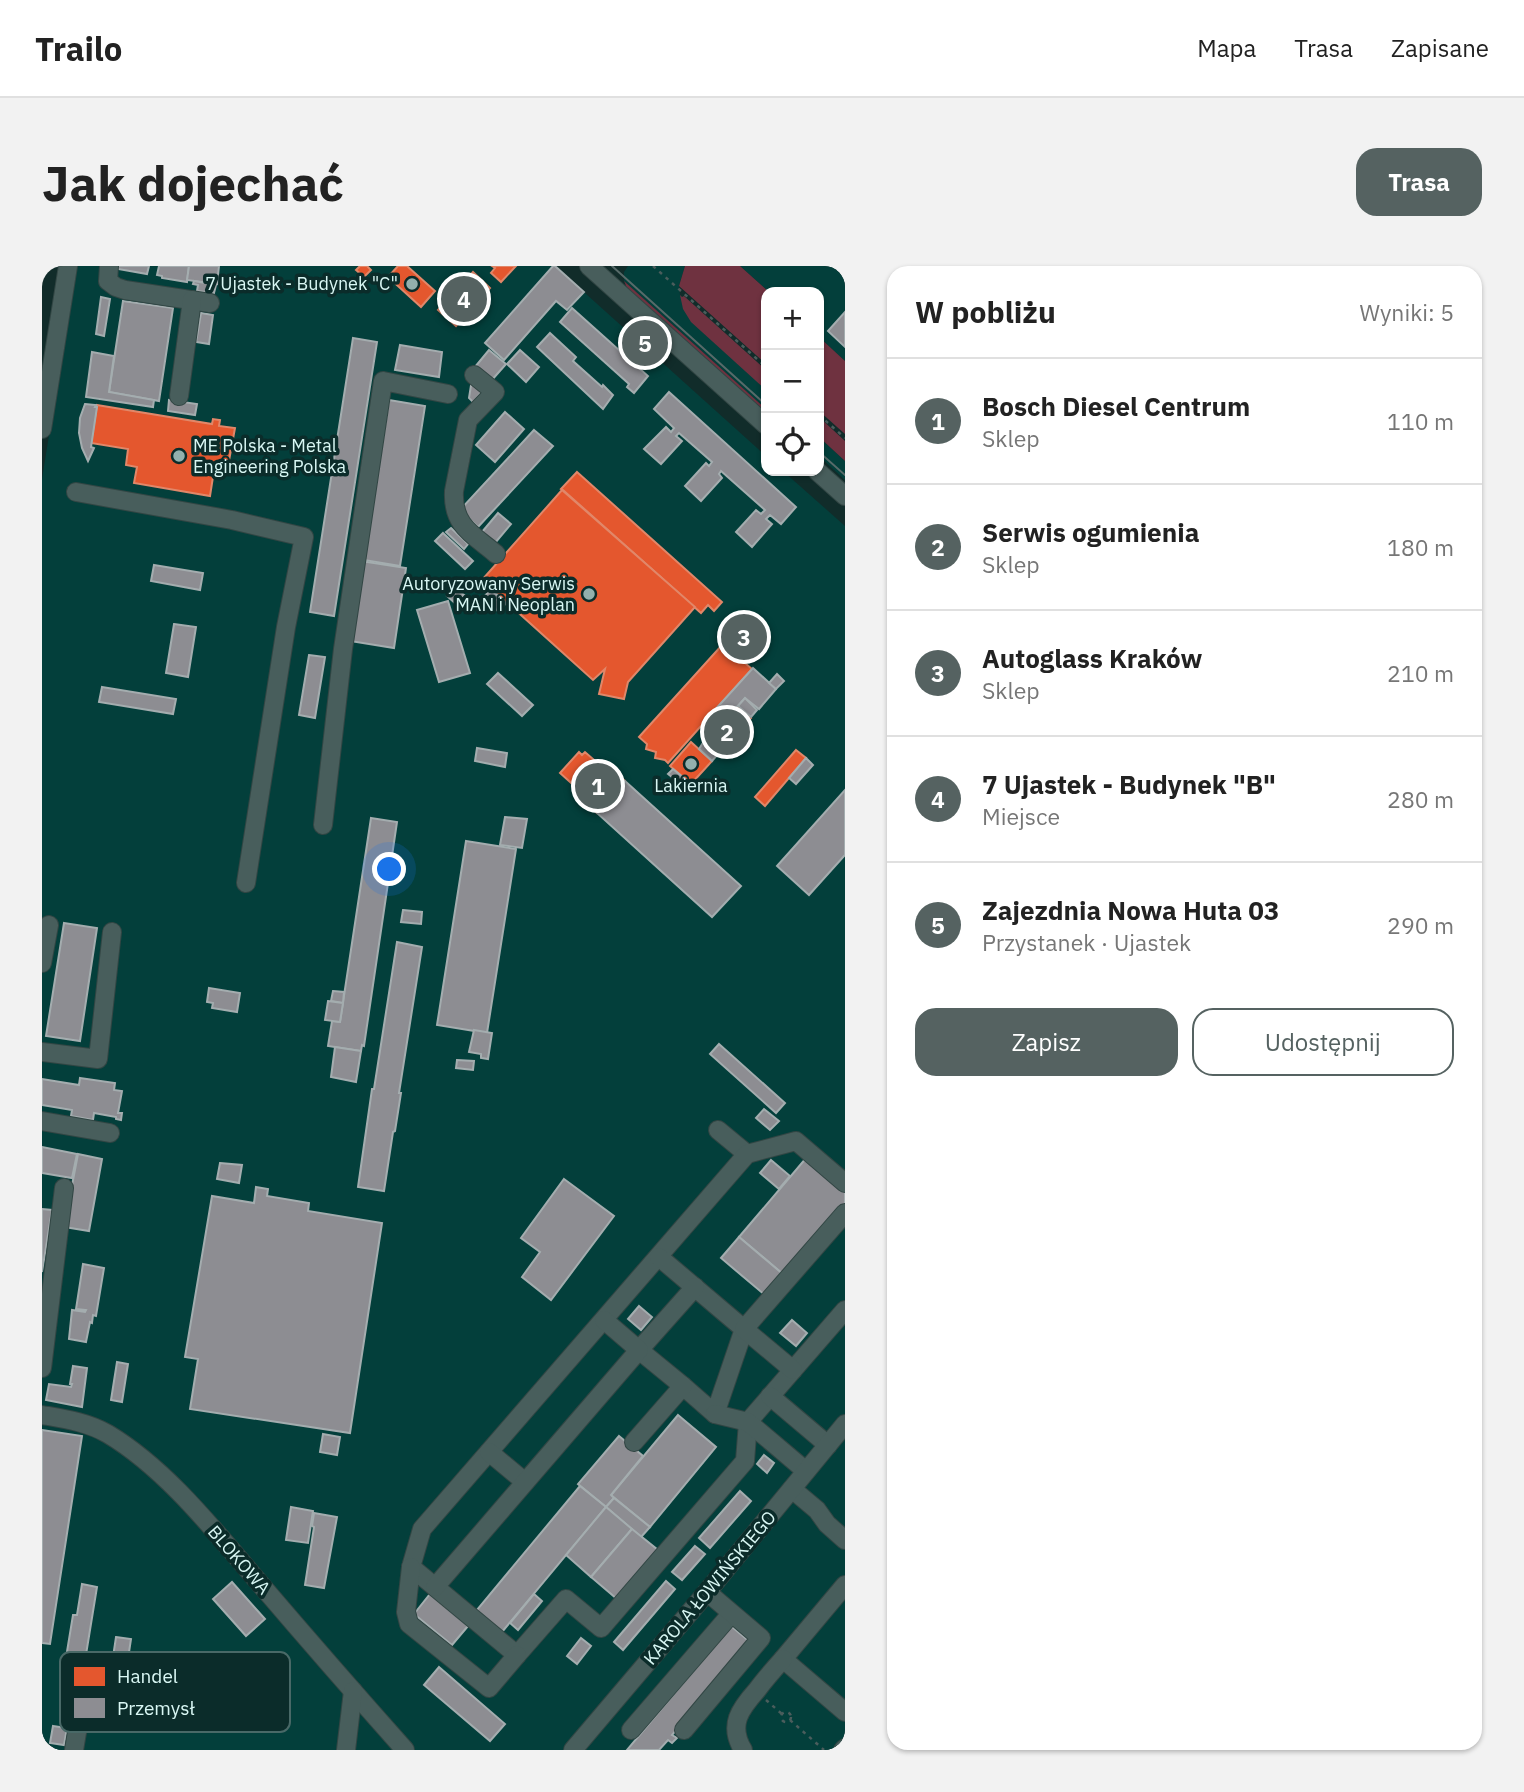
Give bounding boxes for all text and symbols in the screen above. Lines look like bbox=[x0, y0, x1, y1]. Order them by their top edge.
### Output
text: Trailo bbox=[35, 27, 122, 70]
text: Mapa bbox=[1197, 32, 1256, 64]
text: Trasa bbox=[1294, 32, 1353, 64]
text: Zapisane bbox=[1391, 32, 1489, 64]
button: Trasa bbox=[1356, 148, 1482, 216]
text: Jak dojechać bbox=[42, 151, 344, 214]
place label: 7 Ujastek - Budynek "C" bbox=[205, 272, 398, 295]
pin: 4 bbox=[441, 273, 487, 325]
marker: 7 Ujastek - Budynek "C" bbox=[404, 276, 420, 292]
map controls bbox=[761, 287, 824, 476]
button: + bbox=[761, 287, 824, 350]
text: W pobliżu bbox=[915, 292, 1056, 331]
text: Wyniki: 5 bbox=[1359, 297, 1454, 327]
pin: 5 bbox=[622, 317, 668, 369]
button: − bbox=[761, 350, 824, 413]
text: Bosch Diesel Centrum bbox=[982, 389, 1250, 423]
text: 1 bbox=[931, 406, 945, 436]
text: 110 m bbox=[1387, 406, 1454, 436]
button: locate bbox=[761, 413, 824, 476]
text: Sklep bbox=[982, 423, 1040, 453]
place label: ME Polska - Metal Engineering Polska bbox=[193, 434, 346, 478]
marker: ME Polska - Metal Engineering Polska bbox=[171, 448, 187, 464]
text: Serwis ogumienia bbox=[982, 515, 1199, 549]
text: 2 bbox=[931, 532, 945, 562]
text: 180 m bbox=[1387, 532, 1454, 562]
text: Sklep bbox=[982, 549, 1040, 579]
place label: Autoryzowany Serwis MAN i Neoplan bbox=[402, 572, 575, 616]
marker: Autoryzowany Serwis MAN i Neoplan bbox=[581, 586, 597, 602]
pin: 3 bbox=[721, 611, 767, 663]
text: Autoglass Kraków bbox=[982, 641, 1202, 675]
text: 3 bbox=[931, 658, 945, 688]
text: 210 m bbox=[1387, 658, 1454, 688]
text: Sklep bbox=[982, 675, 1040, 705]
pin: 2 bbox=[704, 706, 750, 758]
marker: Lakiernia bbox=[683, 756, 699, 772]
pin: 1 bbox=[575, 760, 621, 812]
text: 7 Ujastek - Budynek "B" bbox=[982, 767, 1276, 801]
place label: Lakiernia bbox=[654, 774, 728, 797]
text: 4 bbox=[931, 784, 945, 814]
text: 280 m bbox=[1387, 784, 1454, 814]
text: Miejsce bbox=[982, 801, 1060, 831]
your location bbox=[372, 852, 406, 886]
text: Zajezdnia Nowa Huta 03 bbox=[982, 893, 1279, 927]
text: 5 bbox=[931, 910, 945, 940]
text: 290 m bbox=[1387, 910, 1454, 940]
text: Przystanek · Ujastek bbox=[982, 927, 1191, 957]
button: Zapisz bbox=[915, 1008, 1178, 1076]
button: Udostępnij bbox=[1192, 1008, 1454, 1076]
street label: KAROLA ŁOWIŃSKIEGO bbox=[638, 1506, 781, 1669]
street label: BLOKOWA bbox=[203, 1520, 276, 1599]
legend bbox=[60, 1652, 290, 1732]
text: Handel bbox=[117, 1664, 178, 1688]
text: Przemysł bbox=[117, 1696, 195, 1720]

